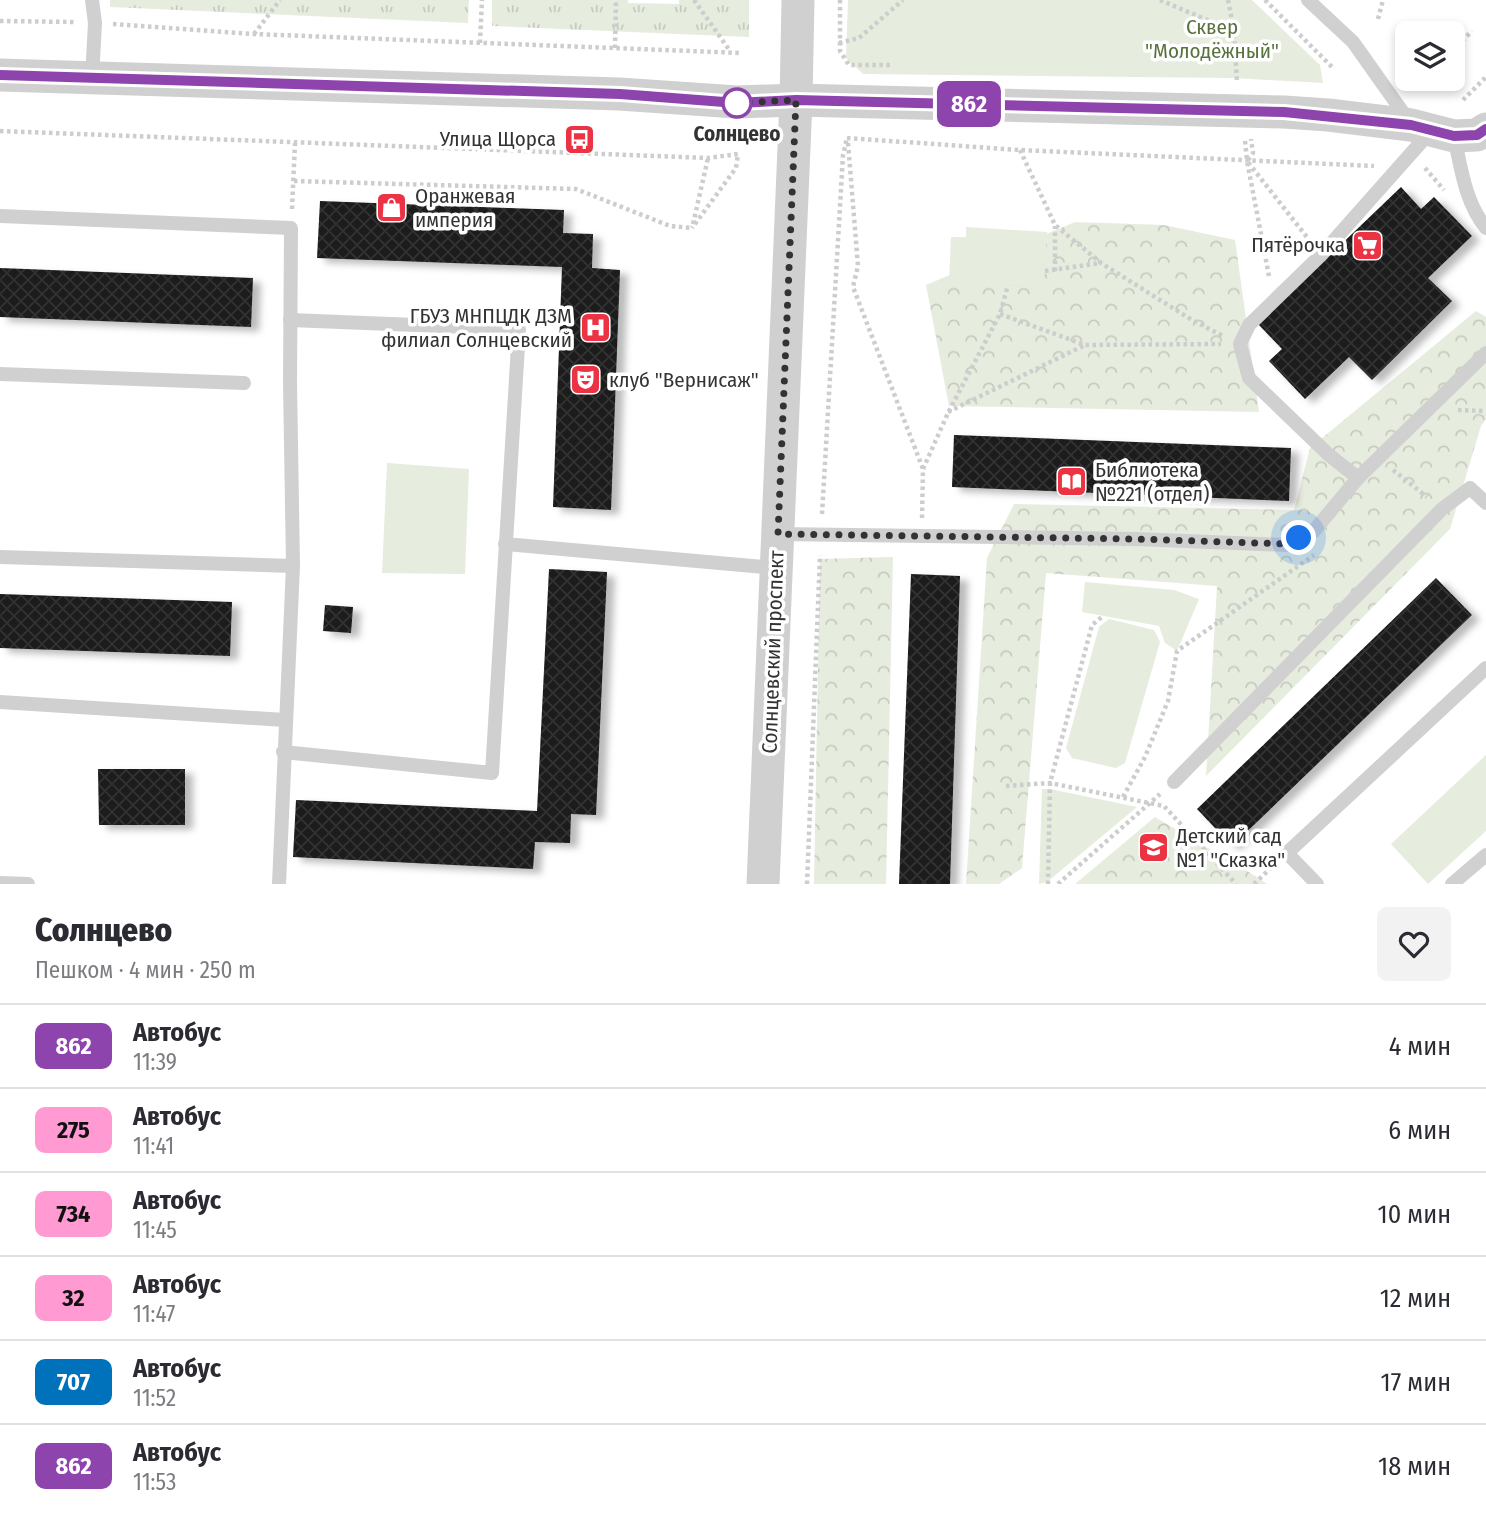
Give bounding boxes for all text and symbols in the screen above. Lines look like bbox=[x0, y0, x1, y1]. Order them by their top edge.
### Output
park label: Сквер "Молодёжный" bbox=[1145, 14, 1279, 64]
map controls bbox=[1395, 21, 1465, 91]
button: layers bbox=[1395, 21, 1465, 91]
line badge: 862 bbox=[929, 81, 1009, 127]
marker: Солнцево bbox=[722, 88, 752, 118]
text: 862 bbox=[951, 90, 987, 118]
place label: Солнцево bbox=[693, 121, 781, 147]
bus stop icon: Улица Щорса bbox=[562, 122, 596, 156]
place label: Улица Щорса bbox=[439, 126, 556, 152]
place label: Оранжевая империя bbox=[415, 183, 515, 233]
shop icon: Оранжевая империя bbox=[375, 191, 409, 225]
supermarket icon: Пятёрочка bbox=[1351, 228, 1385, 262]
place label: Пятёрочка bbox=[1251, 232, 1345, 258]
place label: ГБУЗ МНПЦДК ДЗМ филиал Солнцевский bbox=[381, 303, 572, 353]
hospital icon: ГБУЗ МНПЦДК ДЗМ филиал Солнцевский bbox=[578, 311, 612, 345]
theatre icon: клуб "Вернисаж" bbox=[569, 363, 603, 397]
place label: клуб "Вернисаж" bbox=[609, 367, 759, 393]
place label: Библиотека №221 (отдел) bbox=[1095, 457, 1209, 507]
library icon: Библиотека №221 (отдел) bbox=[1055, 465, 1089, 499]
your location bbox=[1281, 520, 1316, 555]
street label: Солнцевский проспект bbox=[756, 549, 790, 754]
place label: Детский сад №1 "Сказка" bbox=[1175, 823, 1285, 873]
school or university icon: Детский сад №1 "Сказка" bbox=[1136, 831, 1170, 865]
button: heart bbox=[1377, 907, 1451, 981]
text: Солнцево bbox=[35, 910, 172, 950]
text: Пешком · 4 мин · 250 m bbox=[35, 956, 256, 984]
text: Автобус bbox=[133, 1017, 221, 1048]
text: 4 мин bbox=[1389, 1031, 1451, 1062]
text: 862 bbox=[55, 1032, 92, 1060]
text: 11:39 bbox=[133, 1048, 177, 1076]
text: Автобус bbox=[133, 1101, 221, 1132]
text: 6 мин bbox=[1388, 1115, 1451, 1146]
text: 275 bbox=[57, 1116, 90, 1144]
text: 11:41 bbox=[133, 1132, 174, 1160]
text: Автобус bbox=[133, 1185, 221, 1216]
text: 10 мин bbox=[1378, 1199, 1451, 1230]
text: 734 bbox=[57, 1200, 90, 1228]
text: 11:45 bbox=[133, 1216, 177, 1244]
text: Автобус bbox=[133, 1269, 221, 1300]
text: 12 мин bbox=[1380, 1283, 1451, 1314]
text: 32 bbox=[62, 1284, 85, 1312]
text: 11:47 bbox=[133, 1300, 175, 1328]
text: Автобус bbox=[133, 1353, 221, 1384]
text: 17 мин bbox=[1381, 1367, 1451, 1398]
text: 707 bbox=[57, 1368, 90, 1396]
text: 11:52 bbox=[133, 1384, 176, 1412]
text: Автобус bbox=[133, 1437, 221, 1468]
text: 18 мин bbox=[1378, 1451, 1451, 1482]
text: 862 bbox=[55, 1452, 92, 1480]
text: 11:53 bbox=[133, 1468, 176, 1496]

